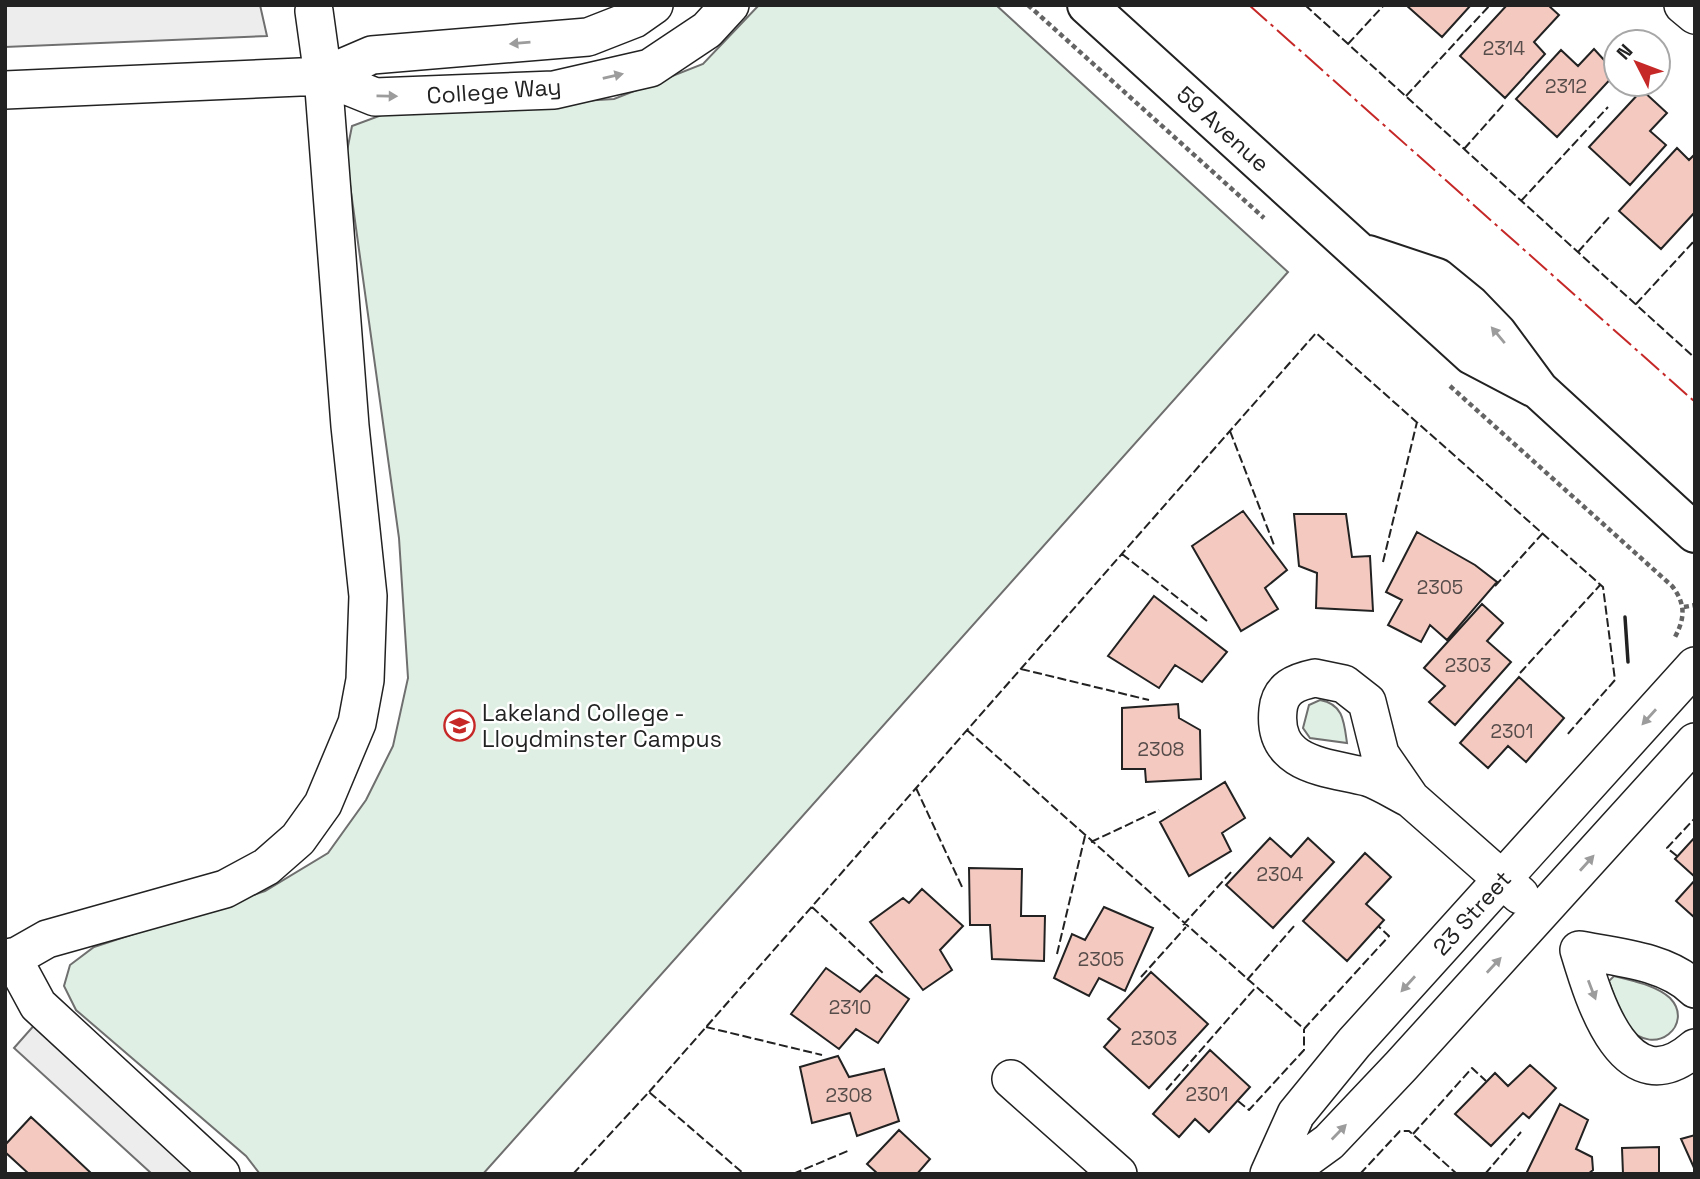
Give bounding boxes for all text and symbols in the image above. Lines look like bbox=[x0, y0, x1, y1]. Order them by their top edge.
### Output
north arrow bbox=[1602, 28, 1672, 98]
house number: 2314 bbox=[1483, 36, 1525, 61]
one-way arrow bbox=[509, 38, 531, 49]
text: N bbox=[1611, 39, 1638, 65]
one-way arrow bbox=[602, 70, 624, 81]
street label: College Way bbox=[426, 71, 562, 111]
house number: 2312 bbox=[1545, 74, 1587, 99]
street label: 59 Avenue bbox=[1170, 79, 1276, 179]
one-way arrow bbox=[376, 91, 398, 102]
one-way arrow bbox=[1490, 327, 1505, 345]
house number: 2305 bbox=[1417, 575, 1463, 600]
house number: 2303 bbox=[1445, 653, 1491, 678]
place label: Lakeland College - Lloydminster Campus bbox=[482, 698, 722, 754]
one-way arrow bbox=[1641, 708, 1657, 726]
school or university icon: Lakeland College - Lloydminster Campus bbox=[442, 709, 476, 743]
house number: 2301 bbox=[1491, 719, 1534, 744]
house number: 2308 bbox=[1138, 737, 1184, 762]
one-way arrow bbox=[1579, 854, 1595, 872]
house number: 2304 bbox=[1257, 862, 1304, 887]
street label: 23 Street bbox=[1426, 864, 1518, 962]
house number: 2305 bbox=[1078, 947, 1124, 972]
one-way arrow bbox=[1485, 957, 1501, 974]
one-way arrow bbox=[1400, 975, 1416, 993]
one-way arrow bbox=[1586, 979, 1597, 1000]
house number: 2310 bbox=[829, 995, 871, 1020]
house number: 2303 bbox=[1131, 1026, 1177, 1051]
house number: 2301 bbox=[1186, 1082, 1229, 1107]
house number: 2308 bbox=[826, 1083, 872, 1108]
one-way arrow bbox=[1330, 1124, 1346, 1141]

